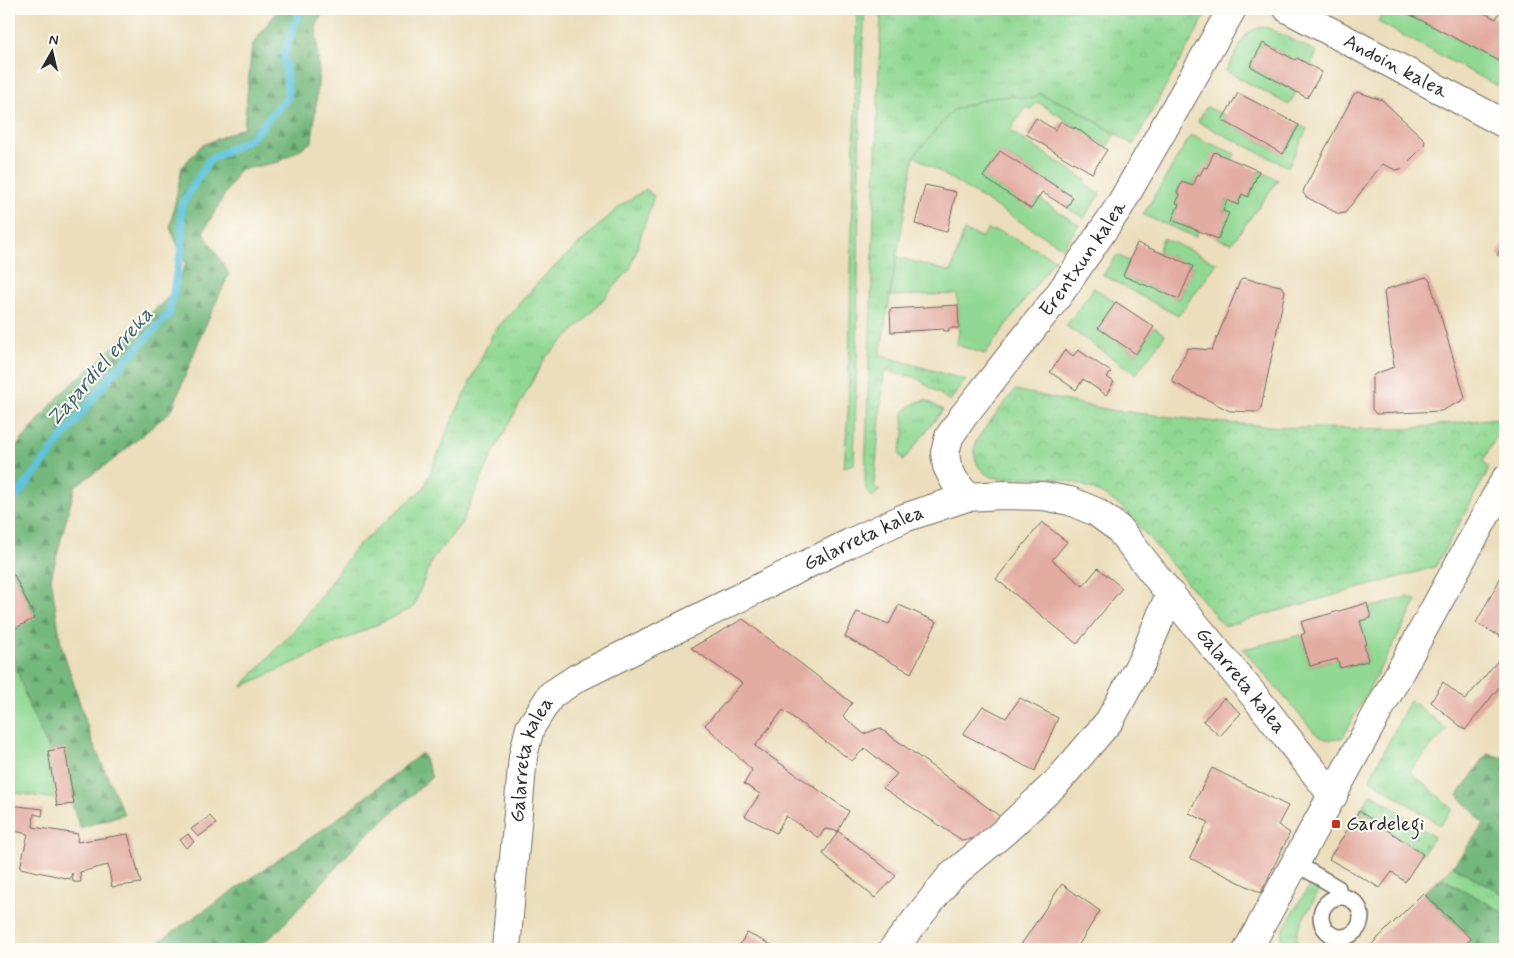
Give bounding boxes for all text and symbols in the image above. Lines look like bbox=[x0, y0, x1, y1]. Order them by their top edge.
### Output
street label: Andoin kalea bbox=[1339, 27, 1453, 105]
north arrow bbox=[28, 28, 78, 78]
text: N bbox=[48, 31, 60, 50]
street label: Erentxun kalea bbox=[1033, 194, 1134, 322]
water label: Zapardiel erreka bbox=[40, 301, 160, 433]
street label: Galarreta kalea bbox=[799, 499, 927, 577]
street label: Galarreta kalea bbox=[1189, 621, 1292, 739]
street label: Galarreta kalea bbox=[504, 692, 560, 824]
place label: Gardelegi bbox=[1346, 811, 1424, 840]
marker: Gardelegi bbox=[1330, 818, 1342, 830]

